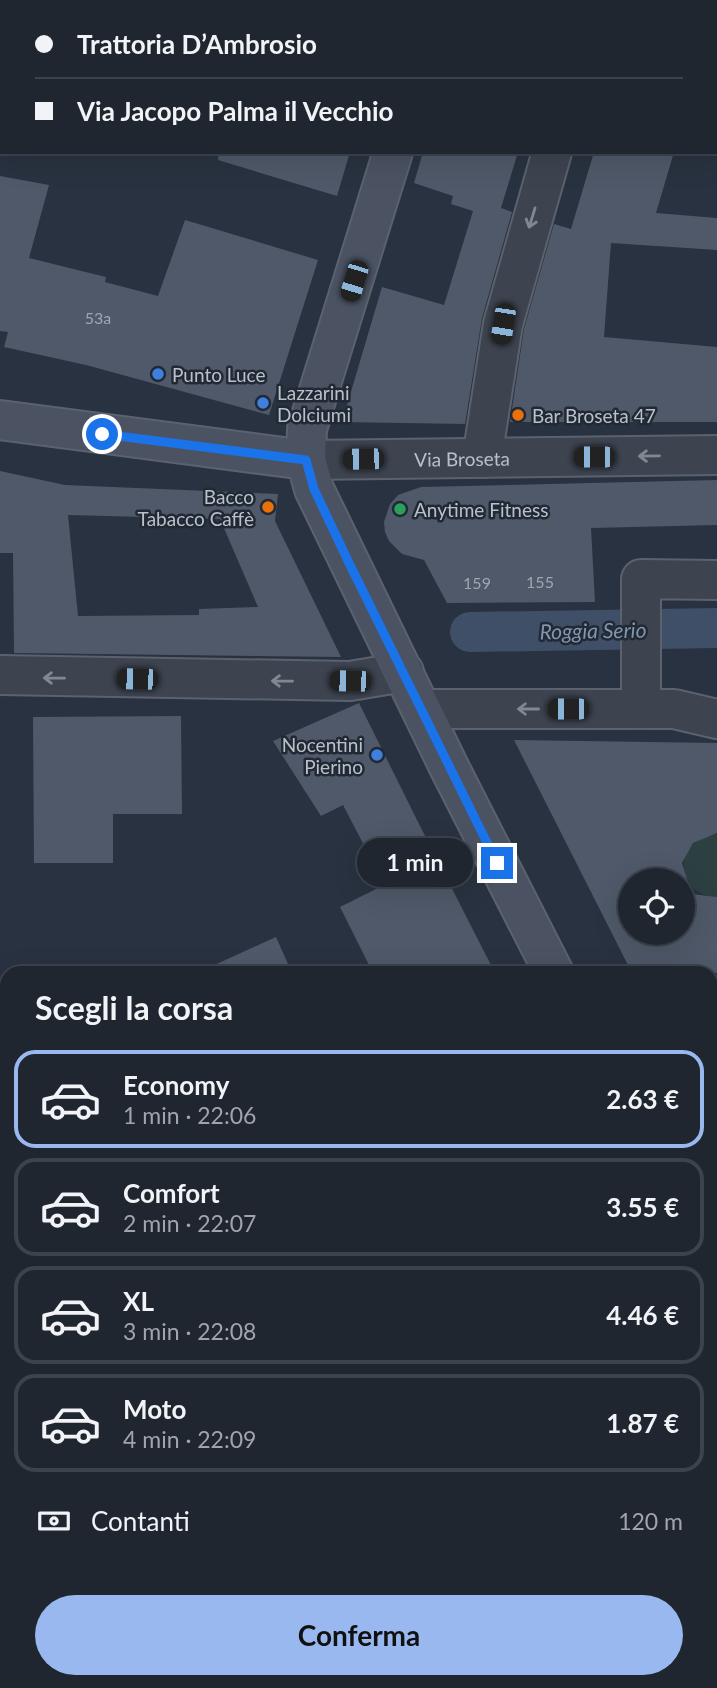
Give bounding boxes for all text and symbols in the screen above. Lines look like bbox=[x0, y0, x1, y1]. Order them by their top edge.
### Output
text: Trattoria D’Ambrosio bbox=[77, 28, 317, 60]
text: Via Jacopo Palma il Vecchio bbox=[77, 95, 394, 127]
one-way arrow bbox=[525, 206, 538, 228]
car bbox=[338, 258, 371, 304]
car bbox=[490, 302, 517, 346]
house number: 53a bbox=[85, 308, 111, 327]
place label: Punto Luce bbox=[172, 363, 266, 386]
marker: Punto Luce bbox=[150, 366, 166, 382]
place label: Lazzarini Dolciumi bbox=[277, 381, 351, 426]
marker: Lazzarini Dolciumi bbox=[255, 395, 271, 411]
place label: Bar Broseta 47 bbox=[532, 404, 656, 427]
marker: Bar Broseta 47 bbox=[510, 407, 526, 423]
route start bbox=[86, 418, 118, 450]
street label: Via Broseta bbox=[414, 446, 510, 470]
car bbox=[574, 447, 616, 468]
car bbox=[342, 448, 385, 470]
one-way arrow bbox=[638, 449, 661, 463]
place label: Bacco Tabacco Caffè bbox=[138, 485, 254, 530]
place label: Anytime Fitness bbox=[414, 498, 548, 521]
marker: Bacco Tabacco Caffè bbox=[260, 499, 276, 515]
marker: Anytime Fitness bbox=[392, 501, 408, 517]
house number: 155 bbox=[526, 572, 554, 591]
house number: 159 bbox=[463, 573, 491, 592]
water label: Roggia Serio bbox=[539, 617, 647, 643]
car bbox=[116, 668, 159, 690]
car bbox=[329, 670, 372, 692]
one-way arrow bbox=[43, 671, 66, 685]
one-way arrow bbox=[270, 674, 293, 687]
car bbox=[548, 699, 590, 720]
one-way arrow bbox=[516, 702, 539, 716]
place label: Nocentini Pierino bbox=[282, 733, 363, 778]
marker: Nocentini Pierino bbox=[369, 747, 385, 763]
callout: 1 min bbox=[357, 838, 472, 888]
route end bbox=[481, 847, 513, 879]
text: 1 min bbox=[386, 848, 444, 876]
map controls bbox=[618, 868, 695, 945]
button: locate bbox=[618, 868, 695, 945]
text: Scegli la corsa bbox=[35, 988, 233, 1027]
icon: car bbox=[39, 1068, 102, 1131]
text: Economy bbox=[123, 1069, 229, 1101]
text: 2.63 € bbox=[606, 1083, 679, 1115]
text: 1 min · 22:06 bbox=[123, 1101, 256, 1129]
icon: car bbox=[39, 1176, 102, 1239]
text: Comfort bbox=[123, 1177, 220, 1209]
text: 3.55 € bbox=[606, 1191, 679, 1223]
text: 2 min · 22:07 bbox=[123, 1209, 256, 1237]
icon: car bbox=[39, 1284, 102, 1347]
text: XL bbox=[123, 1285, 154, 1317]
text: 4.46 € bbox=[606, 1299, 679, 1331]
text: 3 min · 22:08 bbox=[123, 1317, 256, 1345]
icon: car bbox=[39, 1392, 102, 1455]
text: Moto bbox=[123, 1393, 186, 1425]
text: 1.87 € bbox=[606, 1407, 679, 1439]
text: 4 min · 22:09 bbox=[123, 1425, 256, 1453]
icon: cash bbox=[35, 1502, 73, 1540]
text: Contanti bbox=[91, 1505, 190, 1537]
text: 120 m bbox=[618, 1507, 683, 1535]
button: Conferma bbox=[35, 1595, 683, 1675]

